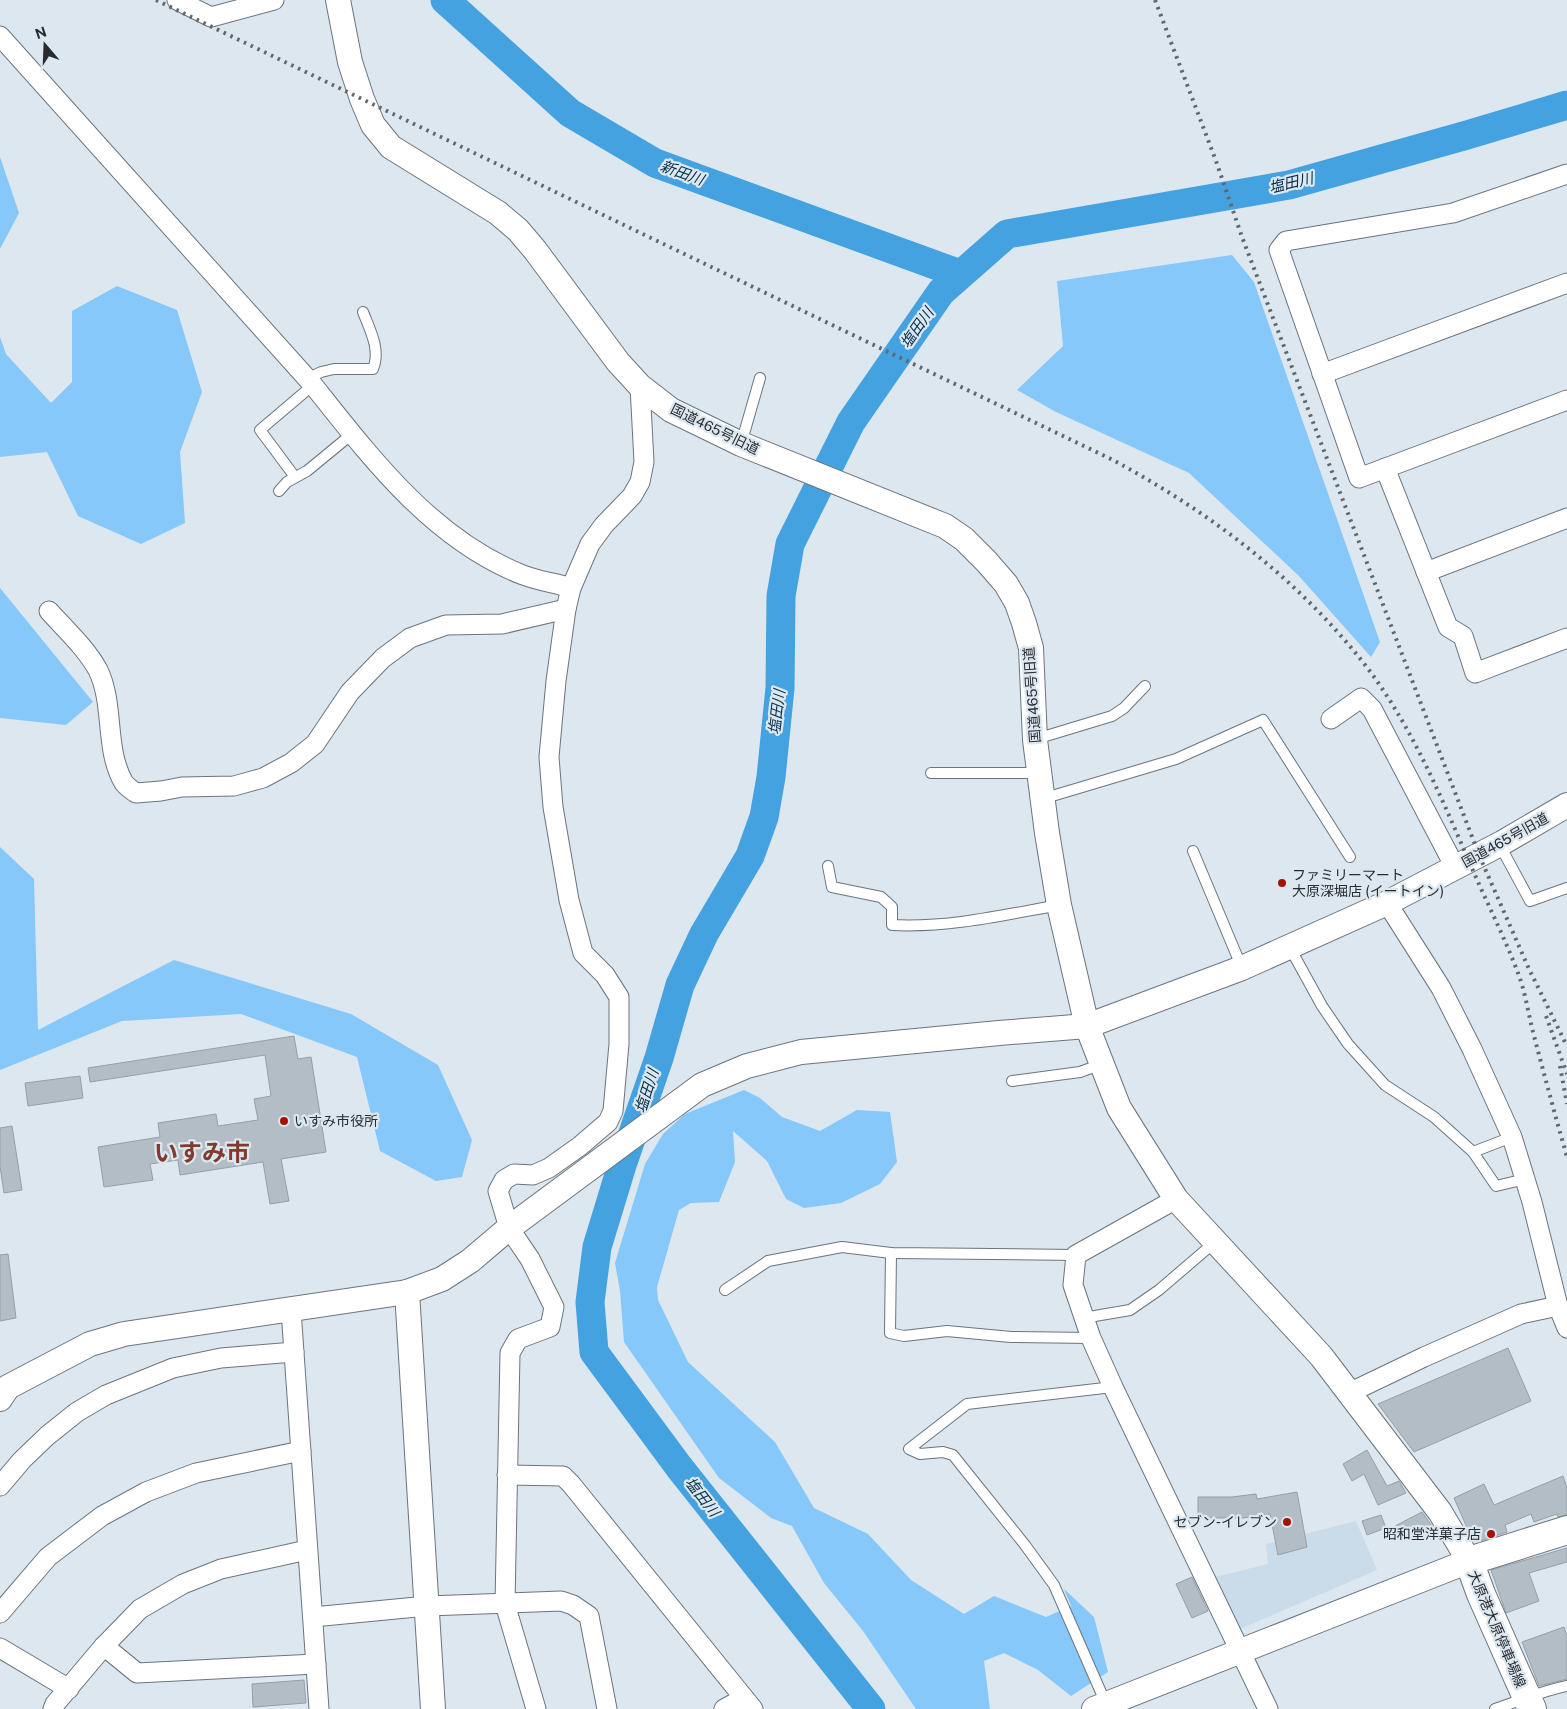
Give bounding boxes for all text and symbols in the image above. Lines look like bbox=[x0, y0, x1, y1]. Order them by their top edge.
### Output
north arrow bbox=[20, 20, 70, 70]
text: N bbox=[33, 23, 49, 42]
water label: 新田川 bbox=[658, 157, 708, 189]
water label: 塩田川 bbox=[1267, 169, 1317, 196]
water label: 塩田川 bbox=[897, 303, 938, 351]
street label: 国道465号旧道 bbox=[668, 401, 762, 457]
street label: 国道465号旧道 bbox=[1021, 646, 1043, 744]
water label: 塩田川 bbox=[765, 687, 788, 735]
street label: 国道465号旧道 bbox=[1459, 810, 1551, 870]
place label: ファミリーマート 大原深堀店 (イートイン) bbox=[1292, 867, 1444, 899]
marker: ファミリーマート 大原深堀店 (イートイン) bbox=[1276, 877, 1288, 889]
water label: 塩田川 bbox=[631, 1065, 662, 1115]
place label: いすみ市役所 bbox=[294, 1113, 378, 1129]
marker: いすみ市役所 bbox=[278, 1115, 290, 1127]
district label: いすみ市 bbox=[154, 1138, 250, 1166]
water label: 塩田川 bbox=[682, 1474, 724, 1521]
place label: セブン-イレブン bbox=[1174, 1514, 1277, 1530]
marker: セブン-イレブン bbox=[1281, 1516, 1293, 1528]
place label: 昭和堂洋菓子店 bbox=[1383, 1526, 1481, 1542]
marker: 昭和堂洋菓子店 bbox=[1485, 1528, 1497, 1540]
street label: 大原港大原停車場線 bbox=[1465, 1568, 1529, 1690]

